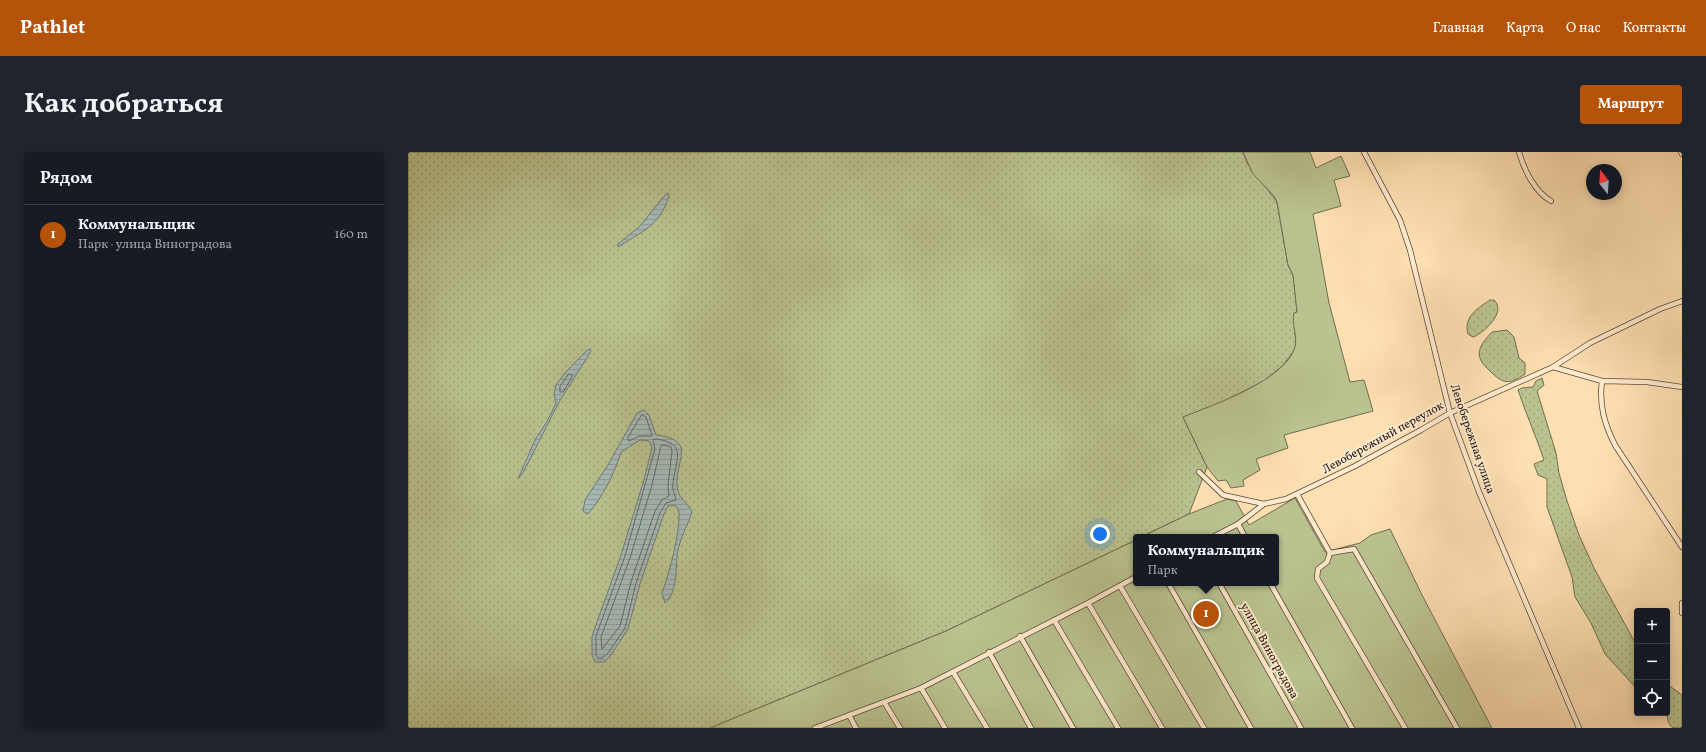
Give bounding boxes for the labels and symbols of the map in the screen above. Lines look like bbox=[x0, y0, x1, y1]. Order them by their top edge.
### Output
north arrow bbox=[1586, 164, 1622, 200]
street label: Левобережная улица bbox=[1446, 382, 1498, 496]
street label: Левобережный переулок bbox=[1319, 398, 1447, 478]
your location bbox=[1090, 524, 1110, 544]
pin: 1 bbox=[1193, 599, 1219, 629]
street label: улица Виноградова bbox=[1236, 600, 1302, 702]

